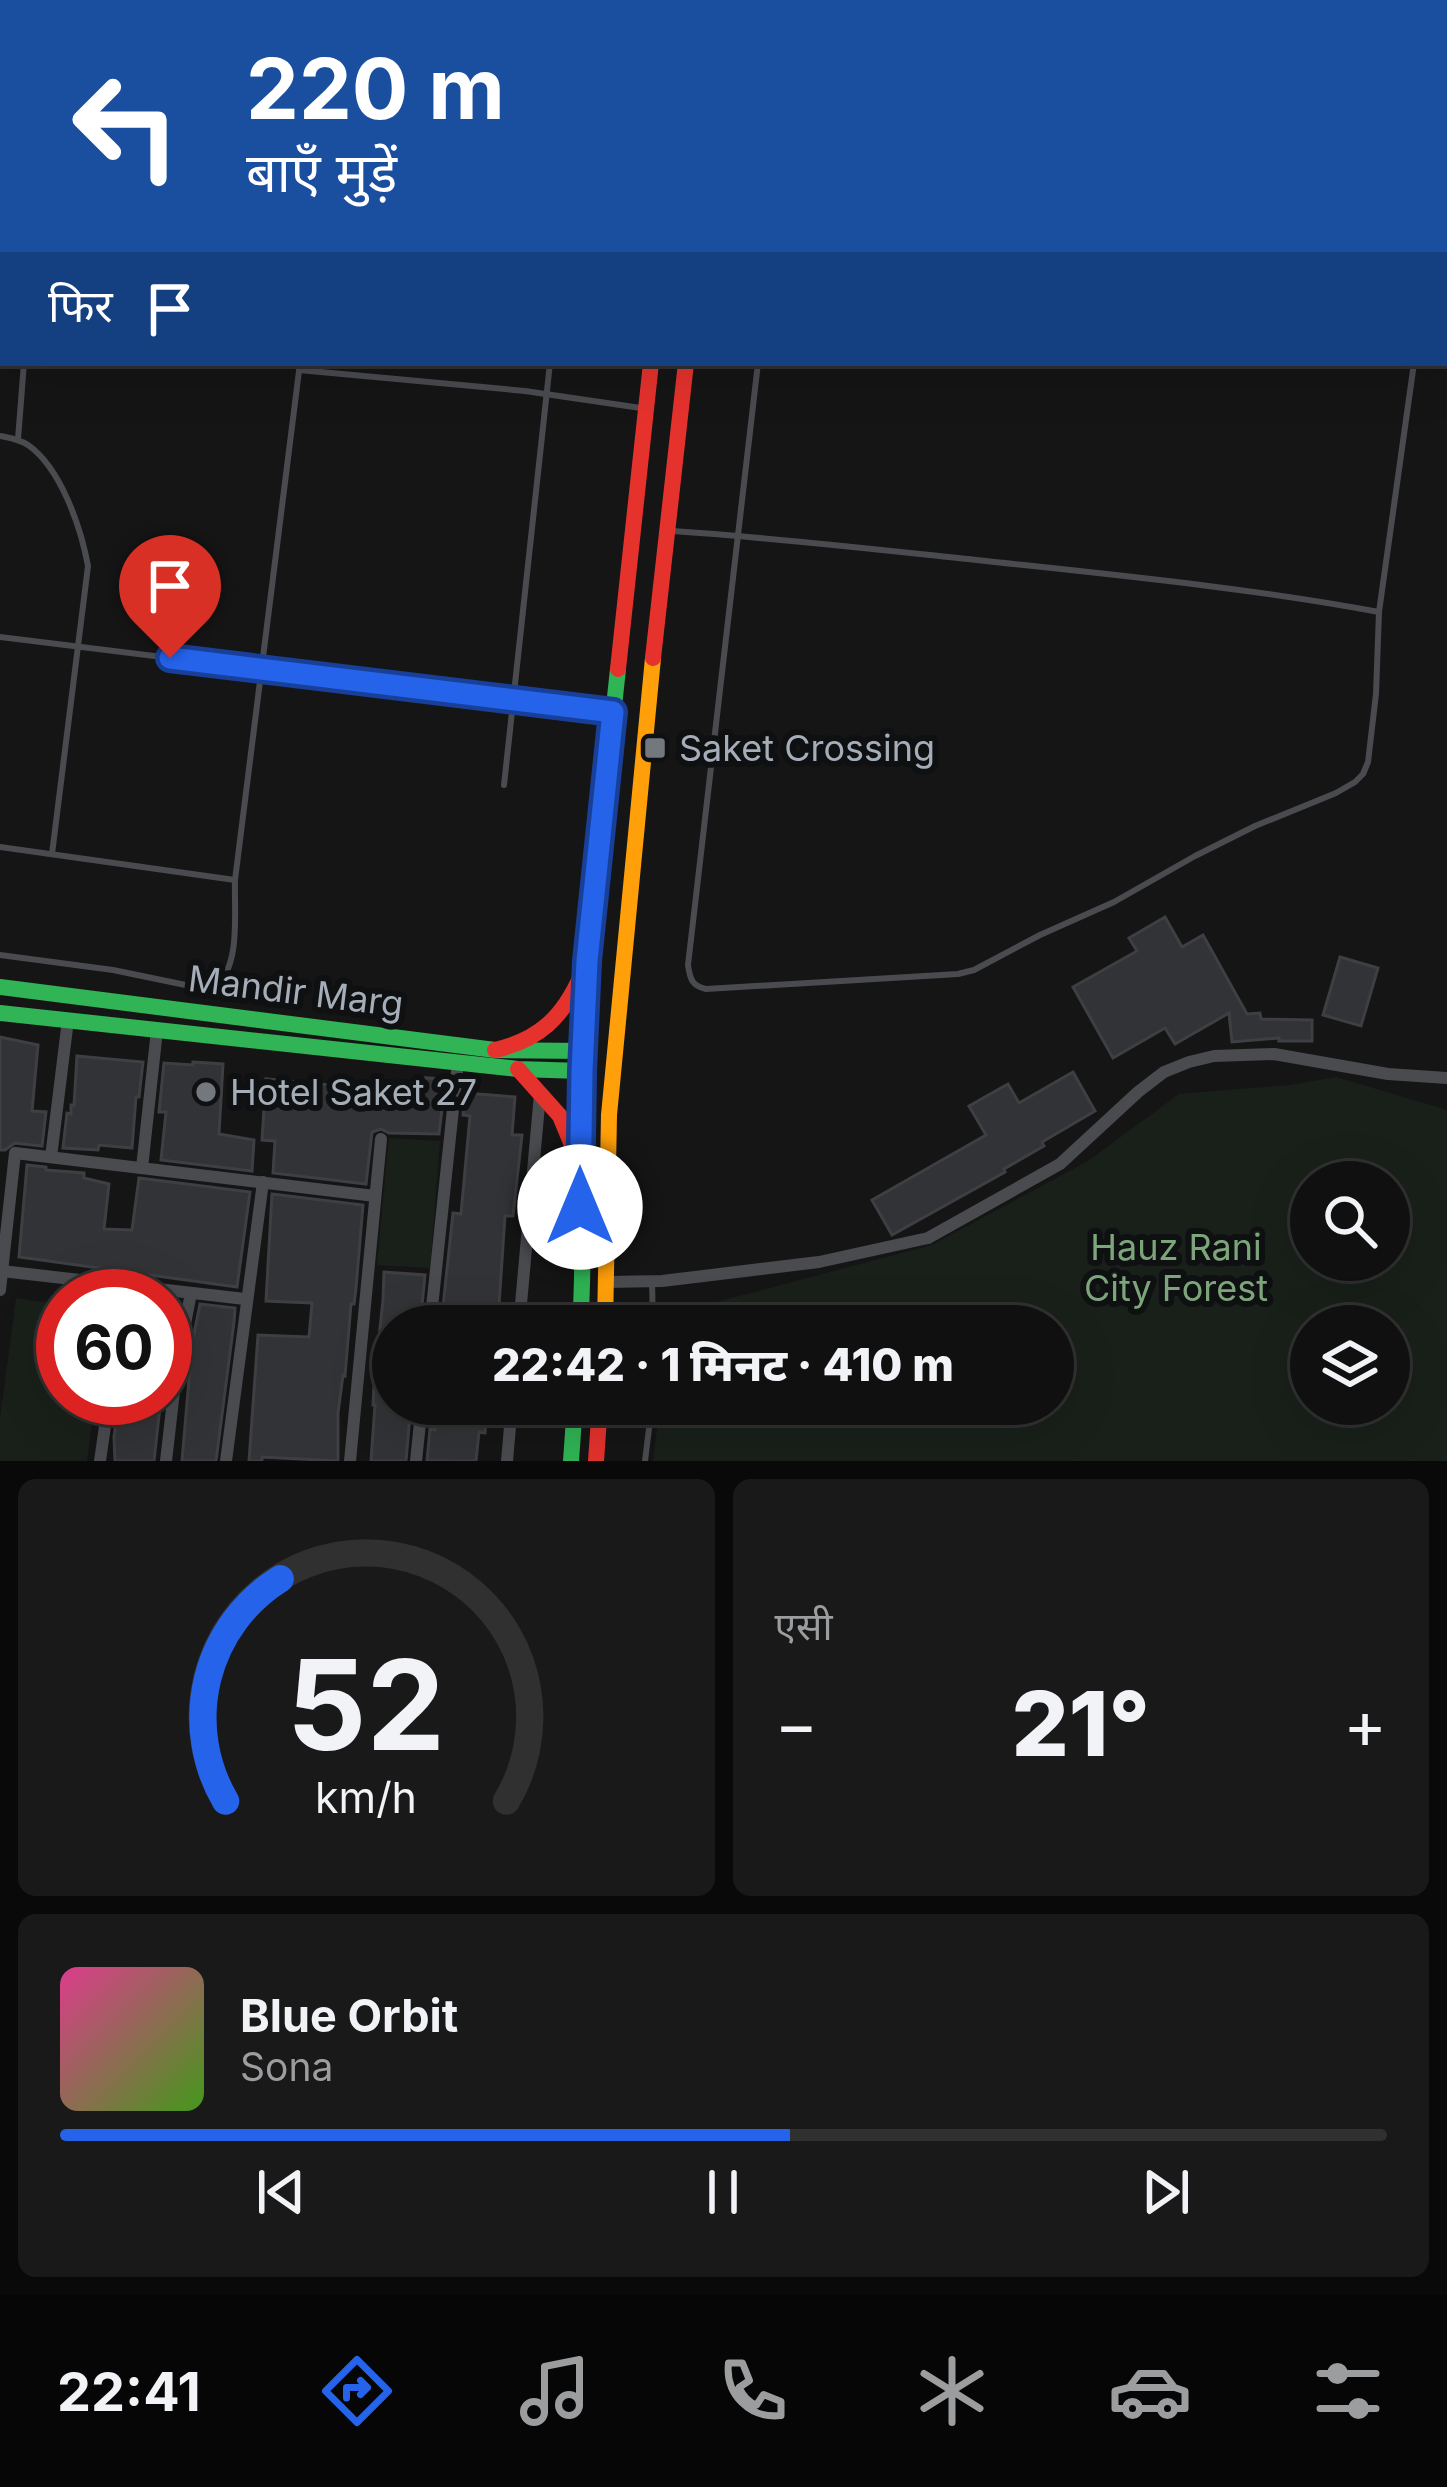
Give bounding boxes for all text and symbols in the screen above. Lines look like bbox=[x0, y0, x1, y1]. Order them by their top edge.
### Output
text: 220 m bbox=[246, 38, 505, 139]
icon: left bbox=[48, 48, 204, 204]
text: बाएँ मुड़ें bbox=[246, 140, 397, 205]
icon: arrive bbox=[137, 276, 203, 342]
text: फिर bbox=[48, 278, 113, 333]
pin bbox=[119, 535, 221, 658]
icon: arrive bbox=[137, 553, 203, 619]
place label: Saket Crossing bbox=[679, 726, 935, 770]
marker: Saket Crossing bbox=[642, 735, 668, 761]
street label: Mandir Marg bbox=[186, 956, 406, 1026]
place label: Hotel Saket 27 bbox=[230, 1070, 477, 1114]
marker: Hotel Saket 27 bbox=[193, 1079, 219, 1105]
position arrow bbox=[517, 1144, 643, 1270]
map controls bbox=[1290, 1161, 1410, 1425]
button: search bbox=[1290, 1161, 1410, 1281]
park label: Hauz Rani City Forest bbox=[1084, 1225, 1268, 1310]
speed limit sign: 60 bbox=[36, 1269, 192, 1425]
button: layers bbox=[1290, 1305, 1410, 1425]
text: 22:42 · 1 मिनट · 410 m bbox=[492, 1337, 954, 1392]
text: एसी bbox=[775, 1602, 833, 1649]
text: 52 bbox=[287, 1629, 445, 1780]
text: 21° bbox=[1011, 1669, 1150, 1778]
text: − bbox=[775, 1684, 818, 1764]
text: + bbox=[1343, 1684, 1387, 1764]
text: km/h bbox=[315, 1770, 417, 1822]
text: Blue Orbit bbox=[240, 1988, 458, 2043]
text: Sona bbox=[240, 2043, 333, 2090]
icon: previous bbox=[248, 2159, 314, 2225]
icon: pause bbox=[690, 2159, 756, 2225]
icon: next bbox=[1133, 2159, 1199, 2225]
icon: directions bbox=[315, 2349, 399, 2433]
icon: music bbox=[513, 2349, 597, 2433]
icon: phone bbox=[711, 2349, 795, 2433]
icon: climate bbox=[910, 2349, 994, 2433]
icon: car bbox=[1108, 2349, 1192, 2433]
icon: filters bbox=[1306, 2349, 1390, 2433]
text: 22:41 bbox=[57, 2359, 201, 2424]

